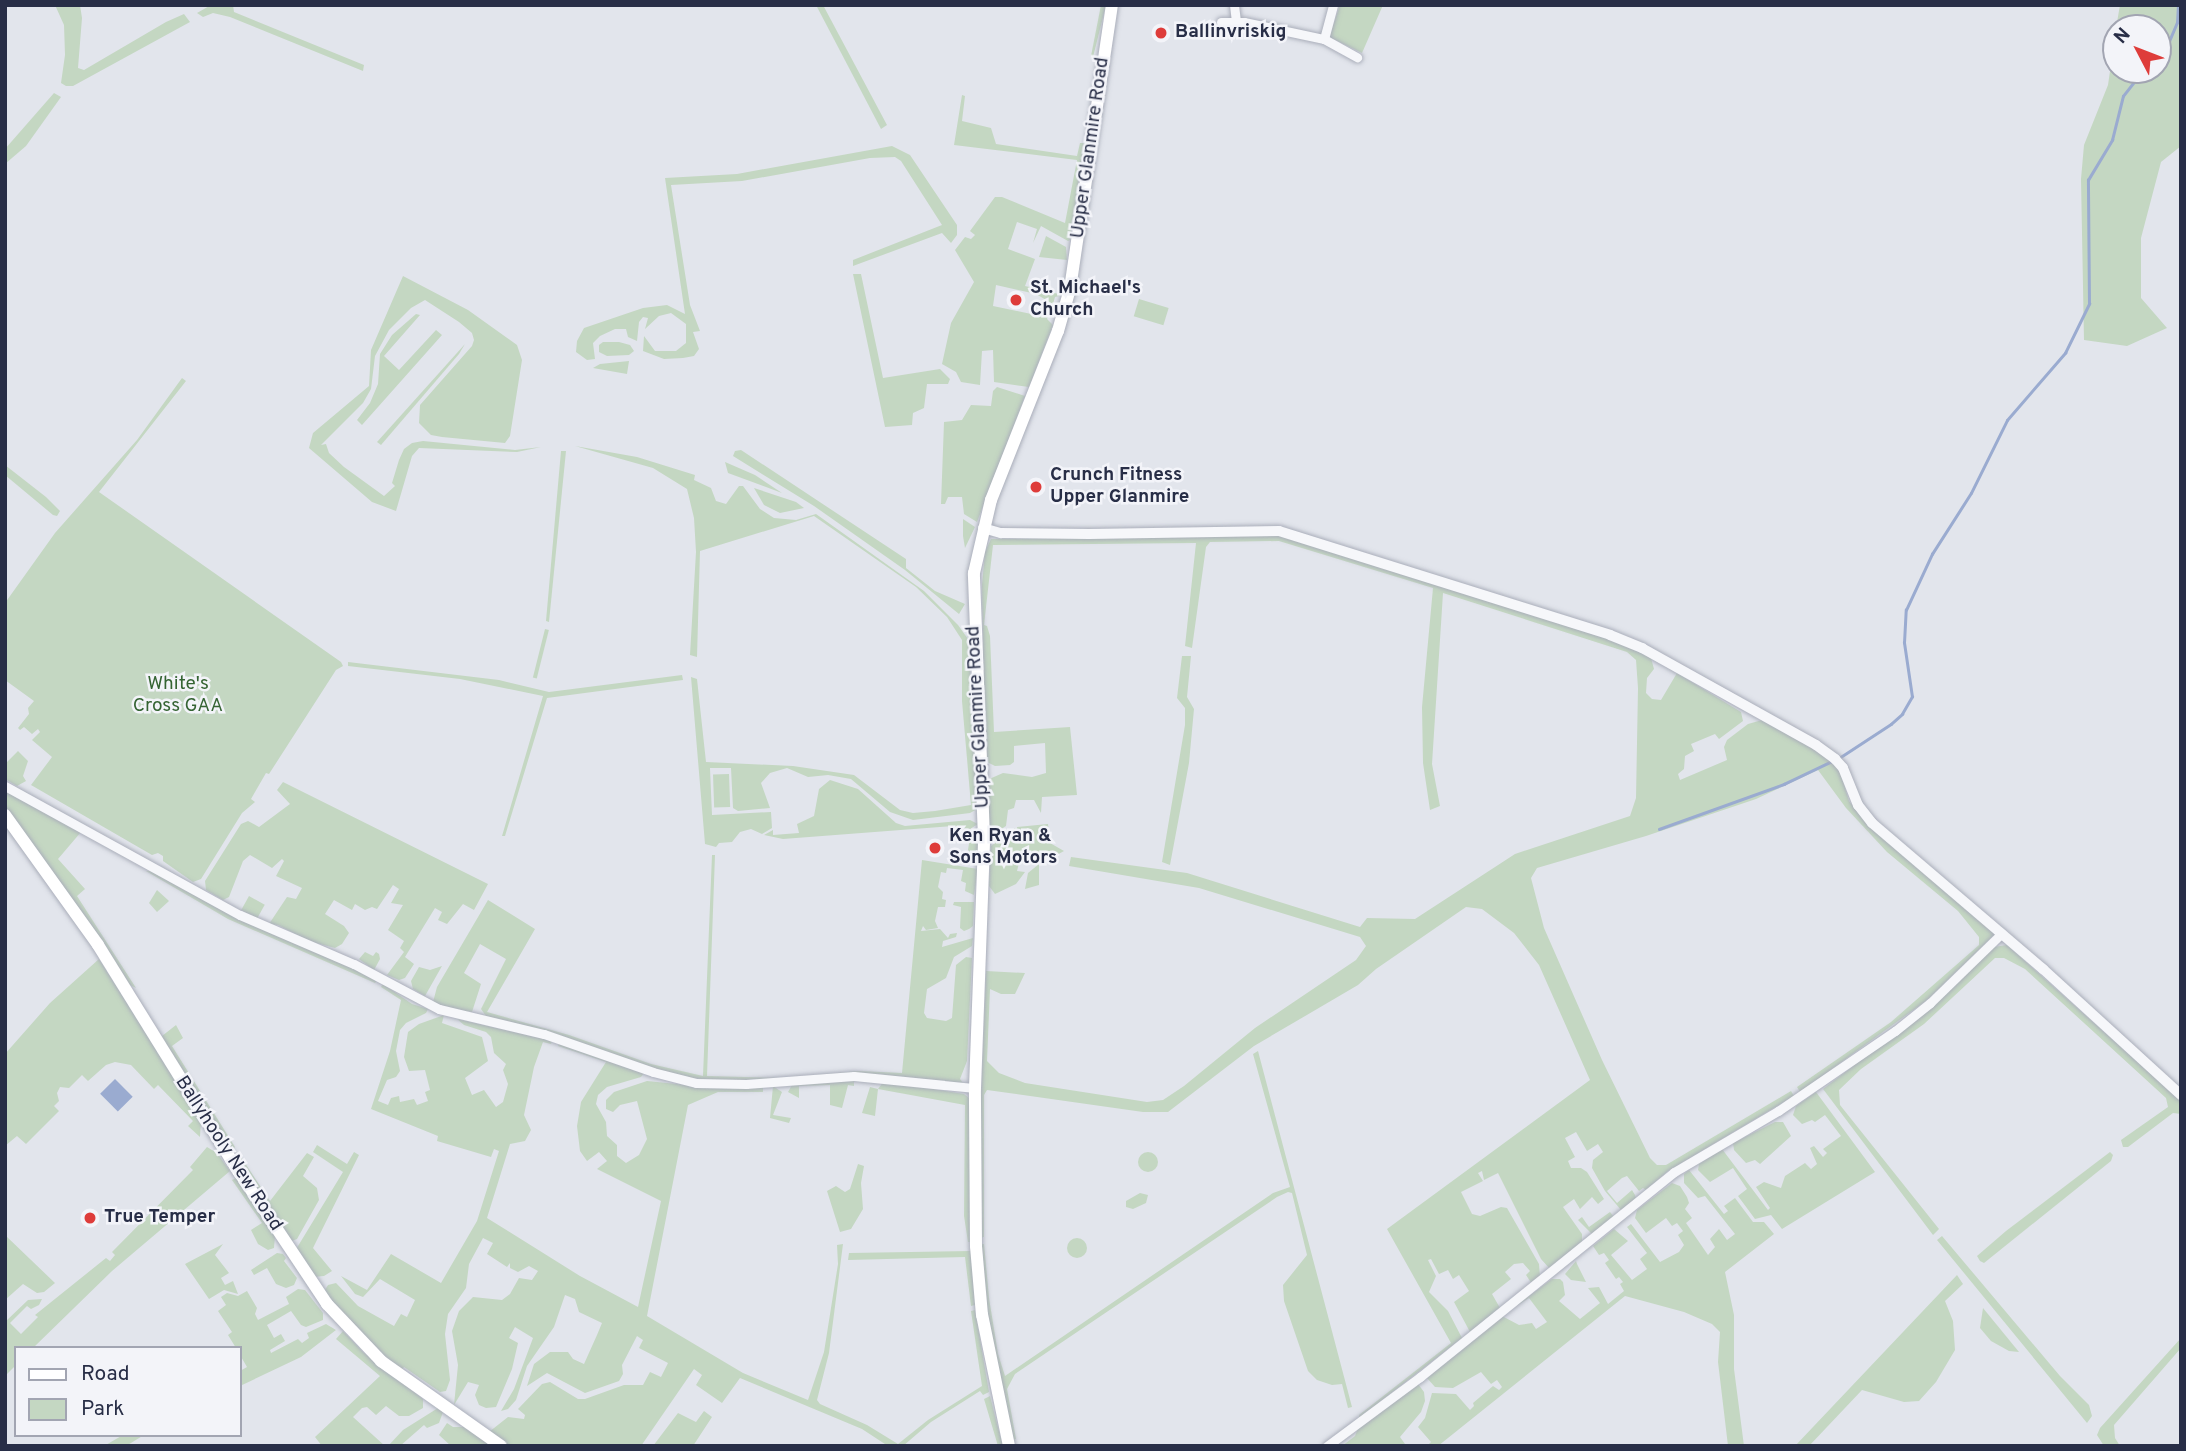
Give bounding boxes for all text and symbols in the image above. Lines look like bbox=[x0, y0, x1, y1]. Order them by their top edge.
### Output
north arrow bbox=[2102, 14, 2172, 84]
place label: Ballinvriskig bbox=[1175, 22, 1287, 44]
text: N bbox=[2109, 23, 2136, 49]
marker: Ballinvriskig bbox=[1153, 25, 1169, 41]
street label: Upper Glanmire Road bbox=[1067, 56, 1115, 240]
place label: St. Michael's Church bbox=[1030, 278, 1141, 322]
marker: St. Michael's Church bbox=[1008, 292, 1024, 308]
place label: Crunch Fitness Upper Glanmire bbox=[1050, 465, 1189, 509]
marker: Crunch Fitness Upper Glanmire bbox=[1028, 479, 1044, 495]
street label: Upper Glanmire Road bbox=[963, 625, 995, 809]
park label: White's Cross GAA bbox=[133, 674, 223, 718]
place label: Ken Ryan & Sons Motors bbox=[949, 826, 1057, 870]
marker: Ken Ryan & Sons Motors bbox=[927, 840, 943, 856]
street label: Ballyhooly New Road bbox=[169, 1072, 287, 1236]
place label: True Temper bbox=[104, 1207, 215, 1229]
marker: True Temper bbox=[82, 1210, 98, 1226]
legend bbox=[14, 1346, 242, 1437]
text: Road bbox=[81, 1361, 130, 1388]
text: Park bbox=[81, 1396, 124, 1423]

